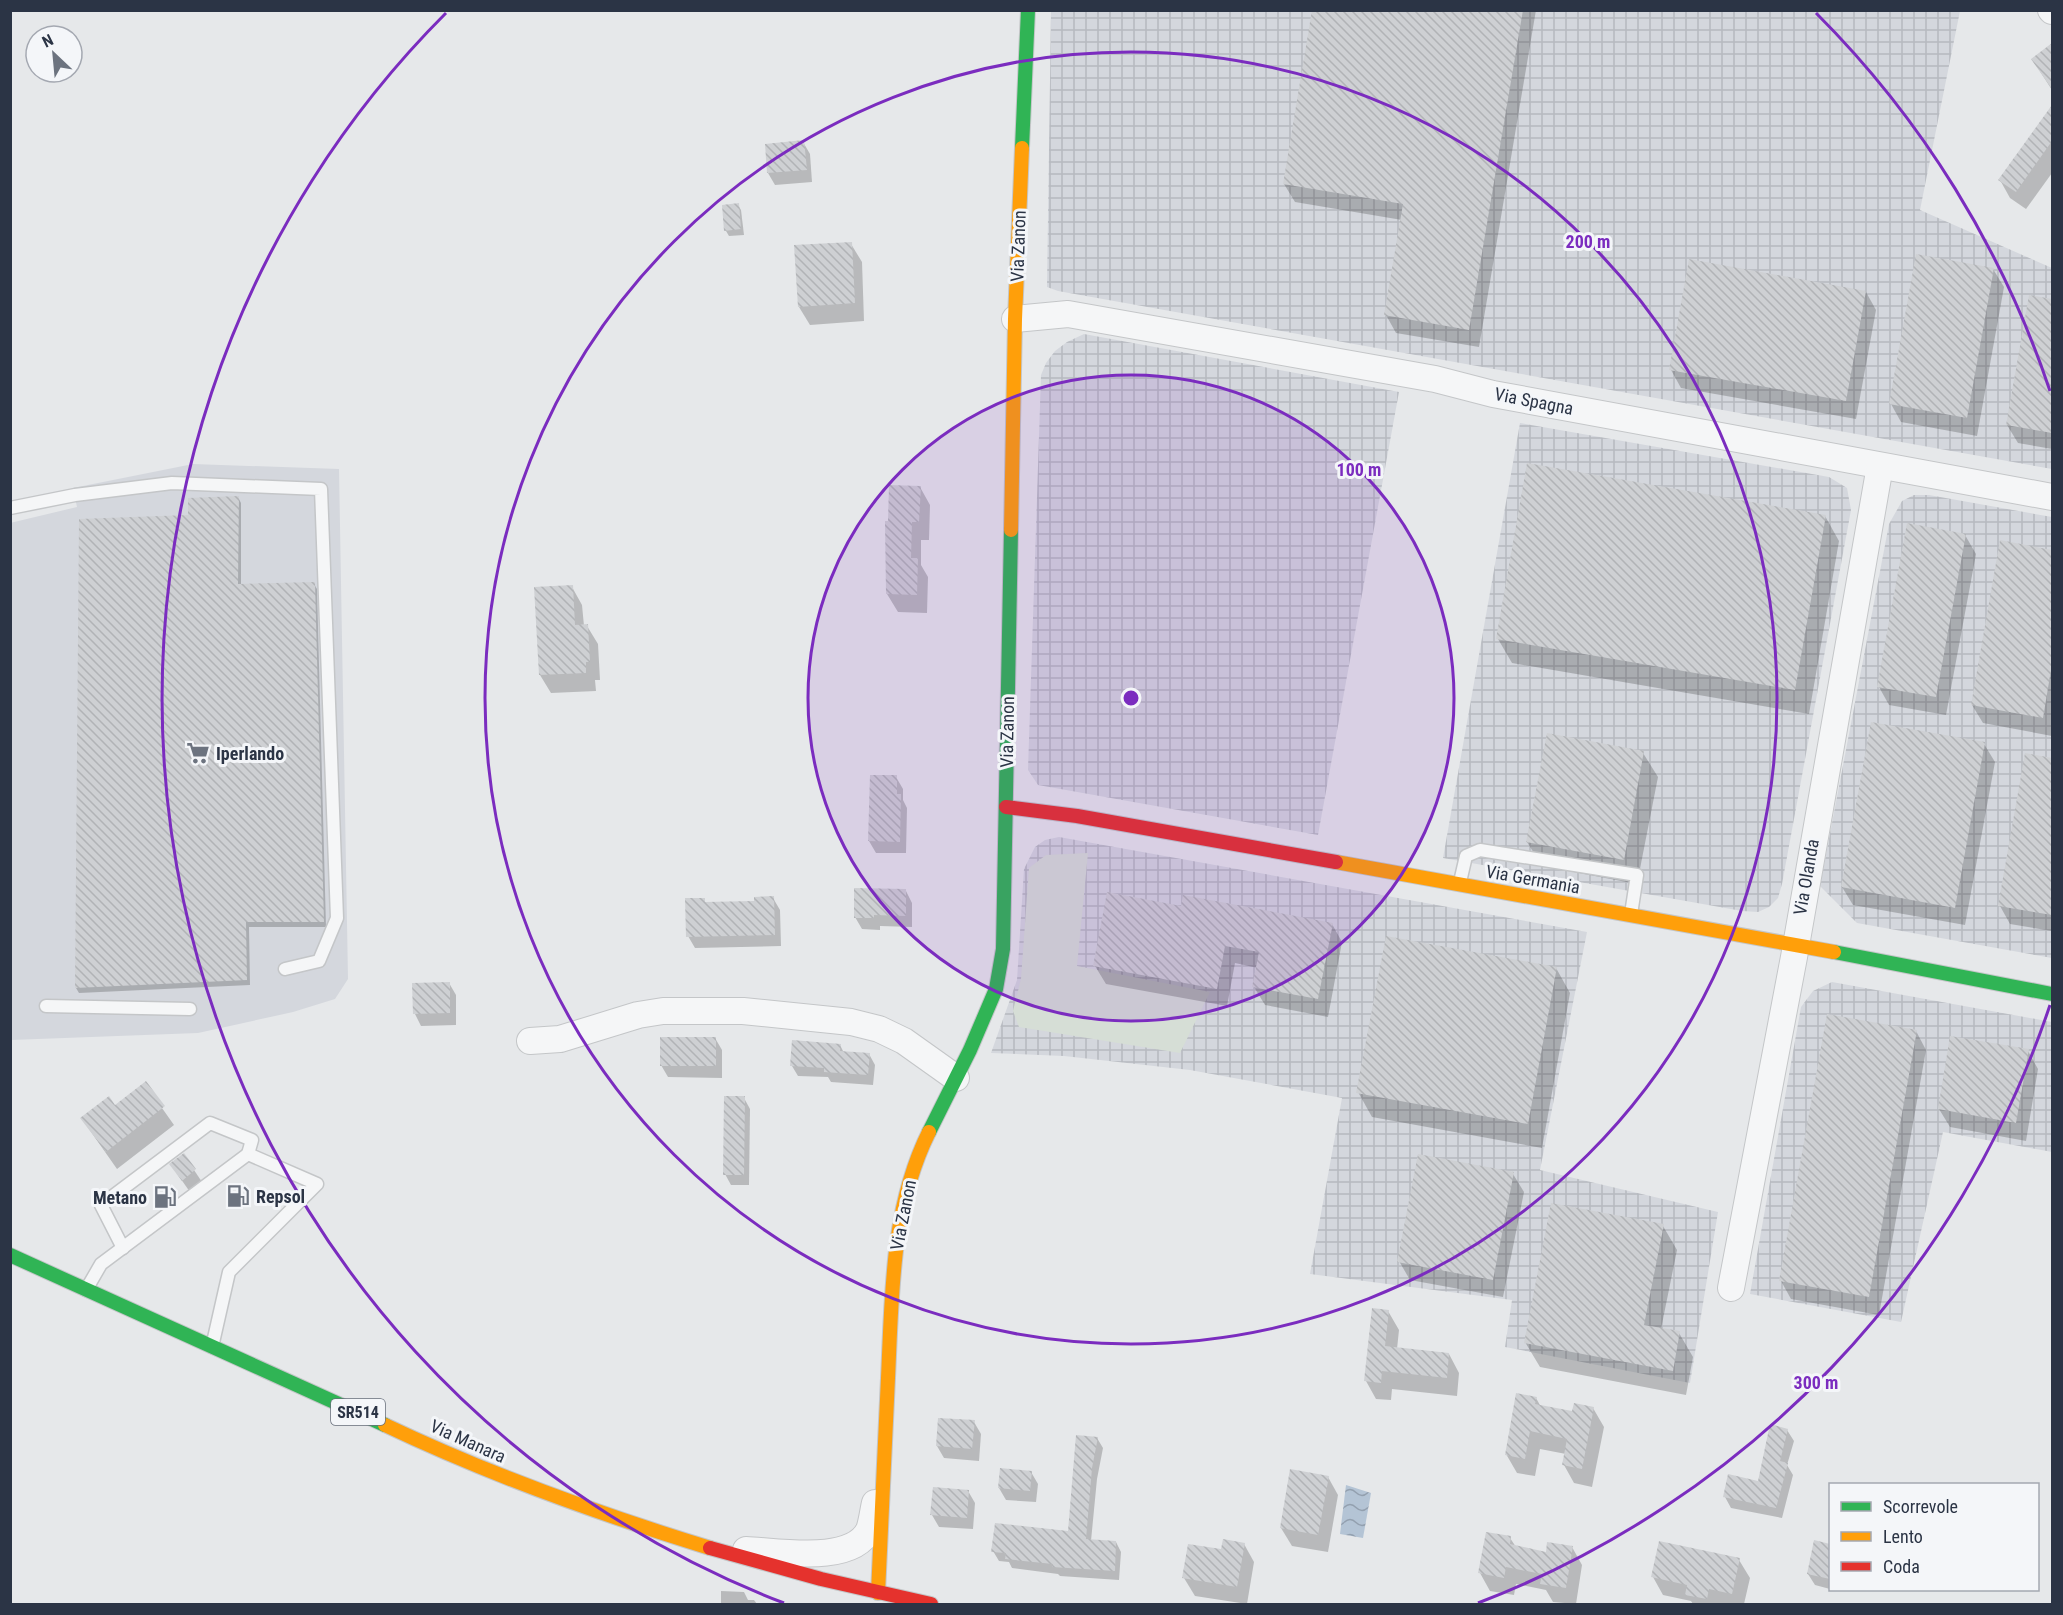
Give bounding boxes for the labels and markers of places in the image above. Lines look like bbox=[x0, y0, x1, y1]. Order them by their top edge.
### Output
centre of rings bbox=[1121, 688, 1141, 708]
supermarket icon: Iperlando bbox=[185, 740, 211, 766]
place label: Iperlando bbox=[216, 743, 284, 764]
fuel station icon: Repsol bbox=[225, 1183, 251, 1209]
fuel station icon: Metano bbox=[152, 1184, 178, 1210]
place label: Repsol bbox=[256, 1186, 305, 1207]
place label: Metano bbox=[93, 1187, 147, 1208]

